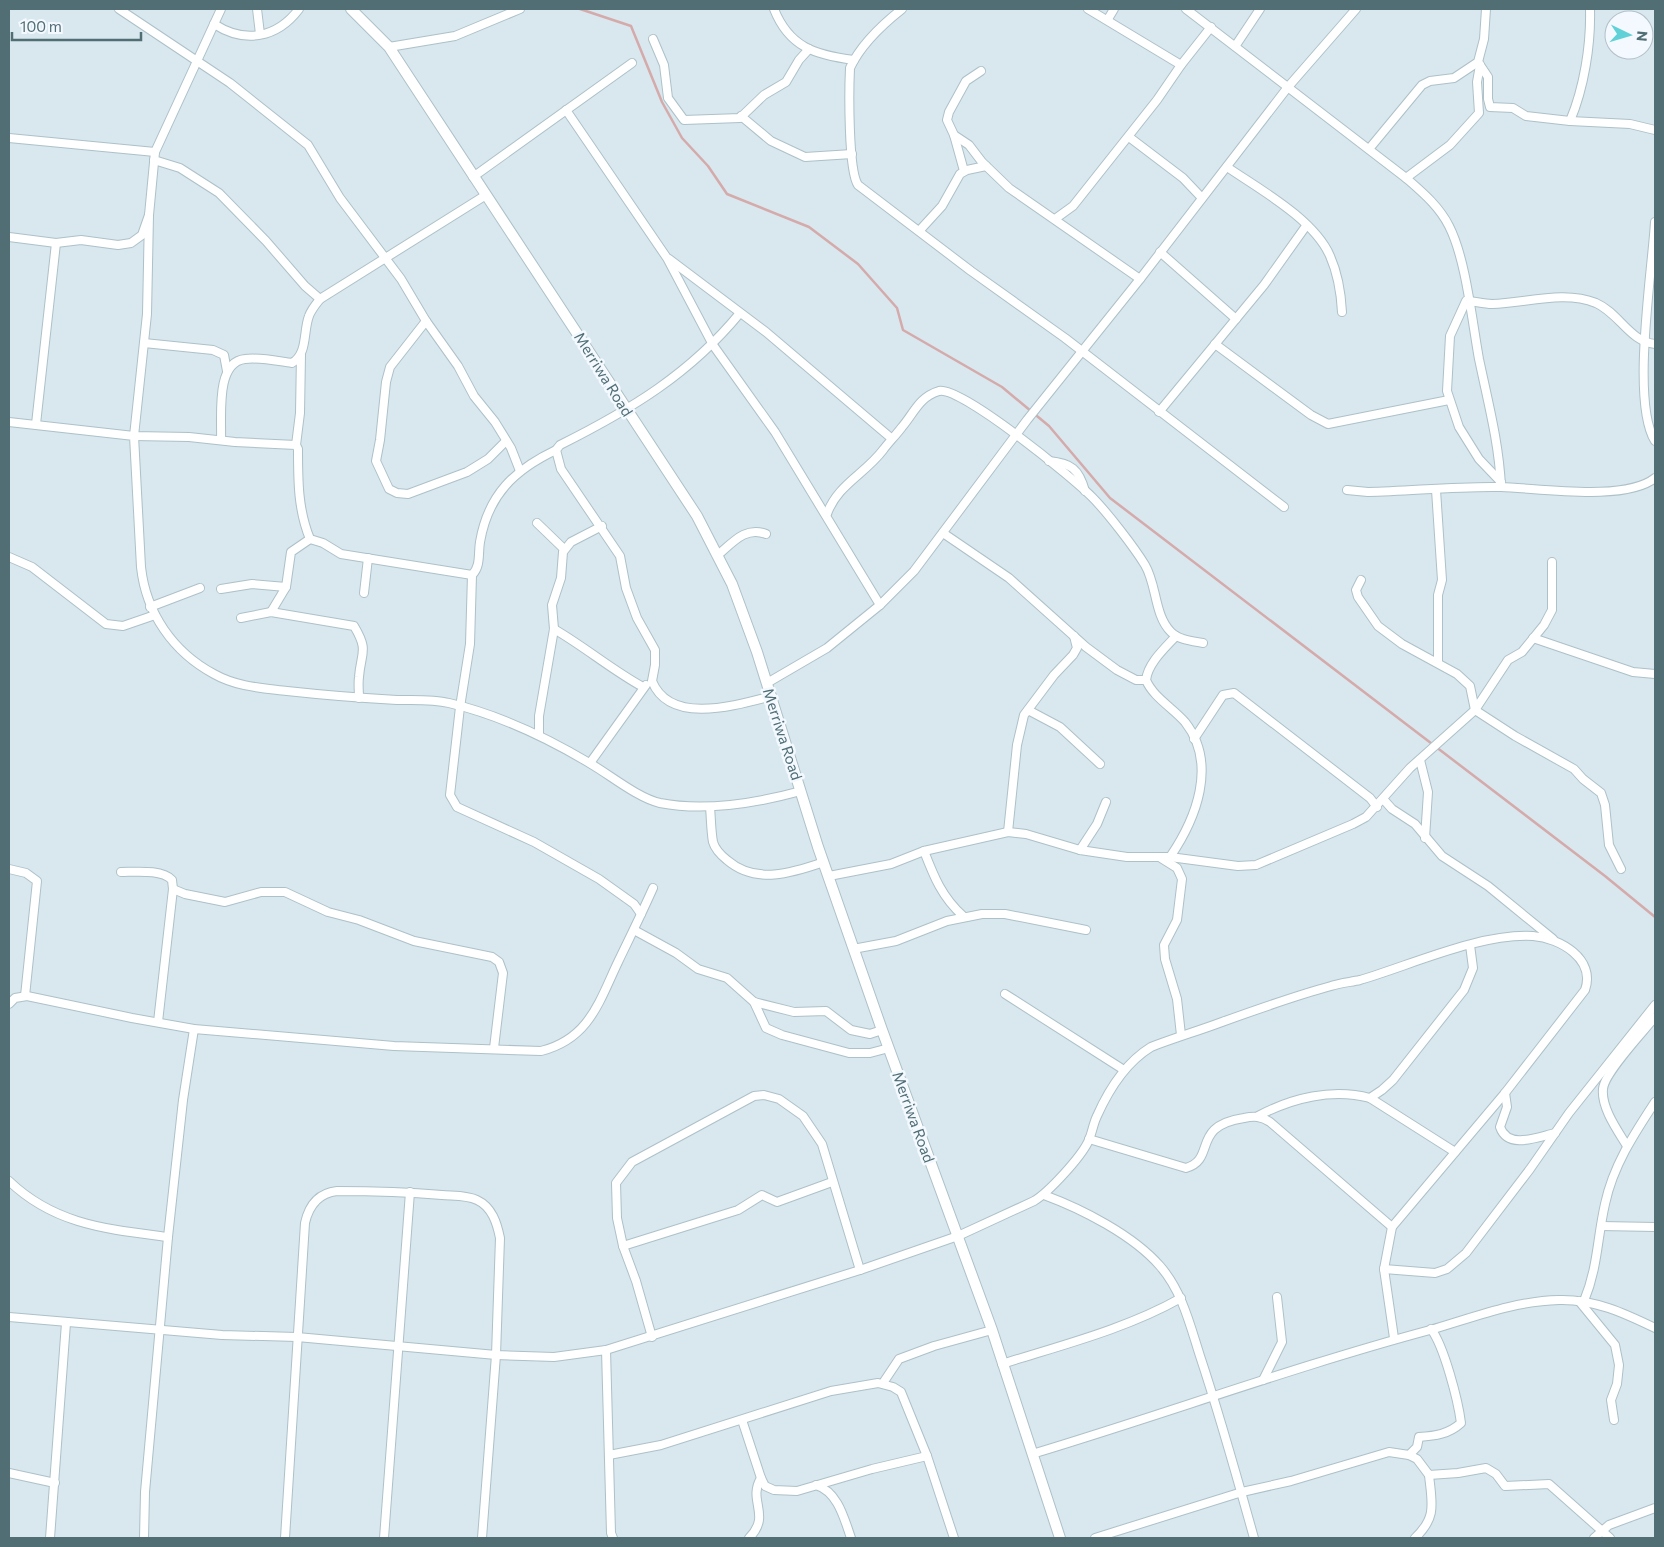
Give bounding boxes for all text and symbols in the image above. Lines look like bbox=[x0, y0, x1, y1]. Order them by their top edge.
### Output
scale bar bbox=[12, 10, 141, 42]
north arrow bbox=[1604, 10, 1654, 60]
text: 100 m bbox=[20, 17, 62, 35]
text: N bbox=[1634, 30, 1651, 42]
street label: Merriwa Road bbox=[571, 329, 637, 419]
street label: Merriwa Road bbox=[760, 686, 806, 782]
street label: Merriwa Road bbox=[889, 1069, 939, 1165]

